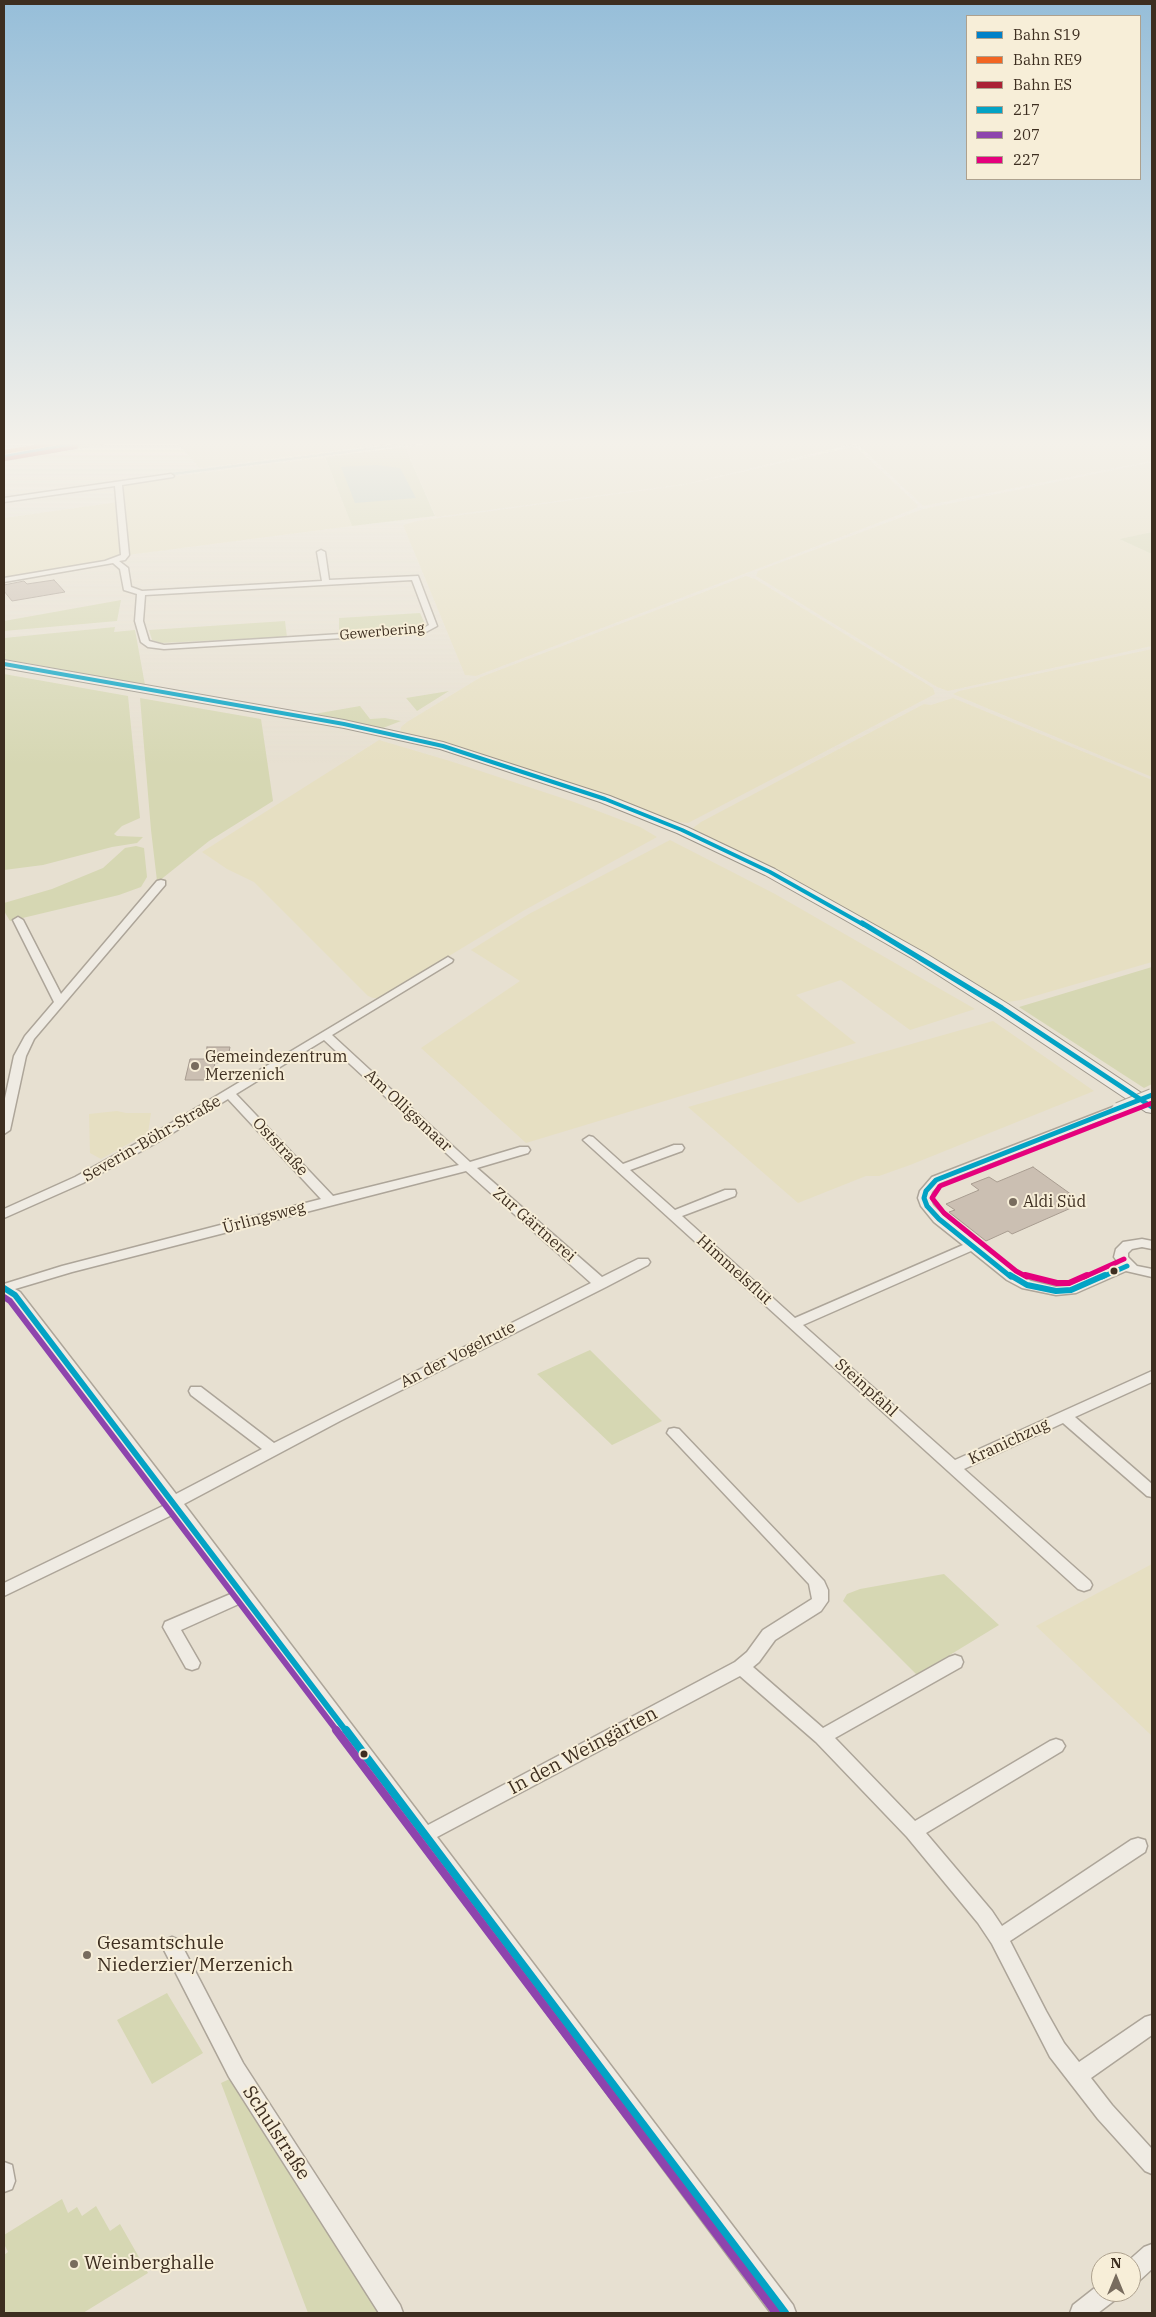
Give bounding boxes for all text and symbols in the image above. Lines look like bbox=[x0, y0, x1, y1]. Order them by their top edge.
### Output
legend bbox=[966, 15, 1141, 180]
text: Bahn S19 bbox=[1013, 25, 1081, 44]
text: Bahn RE9 bbox=[1013, 50, 1082, 69]
text: Bahn ES bbox=[1013, 75, 1072, 94]
text: 217 bbox=[1013, 100, 1040, 119]
text: 207 bbox=[1013, 125, 1040, 144]
text: 227 bbox=[1013, 150, 1040, 169]
street label: Gewerbering bbox=[339, 620, 425, 644]
place label: Gemeindezentrum Merzenich bbox=[205, 1047, 347, 1085]
marker: Gemeindezentrum Merzenich bbox=[189, 1060, 201, 1072]
street label: Am Olligsmaar bbox=[360, 1066, 456, 1156]
street label: Severin-Böhr-Straße bbox=[80, 1092, 224, 1186]
street label: Oststraße bbox=[248, 1114, 312, 1180]
street label: Zur Gärtnerei bbox=[489, 1184, 579, 1266]
place label: Aldi Süd bbox=[1023, 1192, 1086, 1212]
marker: Aldi Süd bbox=[1007, 1196, 1019, 1208]
street label: Ürlingsweg bbox=[220, 1198, 308, 1238]
street label: Himmelsflut bbox=[692, 1231, 776, 1309]
unlabelled marker bbox=[1109, 1266, 1119, 1276]
street label: An der Vogelrute bbox=[397, 1318, 519, 1392]
street label: Steinpfahl bbox=[831, 1355, 901, 1421]
street label: Kranichzug bbox=[965, 1415, 1053, 1469]
street label: In den Weingärten bbox=[505, 1702, 661, 1800]
unlabelled marker bbox=[359, 1749, 369, 1759]
place label: Gesamtschule Niederzier/Merzenich bbox=[97, 1933, 293, 1977]
marker: Gesamtschule Niederzier/Merzenich bbox=[81, 1949, 93, 1961]
street label: Schulstraße bbox=[237, 2082, 315, 2184]
north arrow bbox=[1091, 2252, 1141, 2302]
place label: Weinberghalle bbox=[84, 2253, 214, 2275]
text: N bbox=[1110, 2254, 1122, 2272]
marker: Weinberghalle bbox=[68, 2258, 80, 2270]

